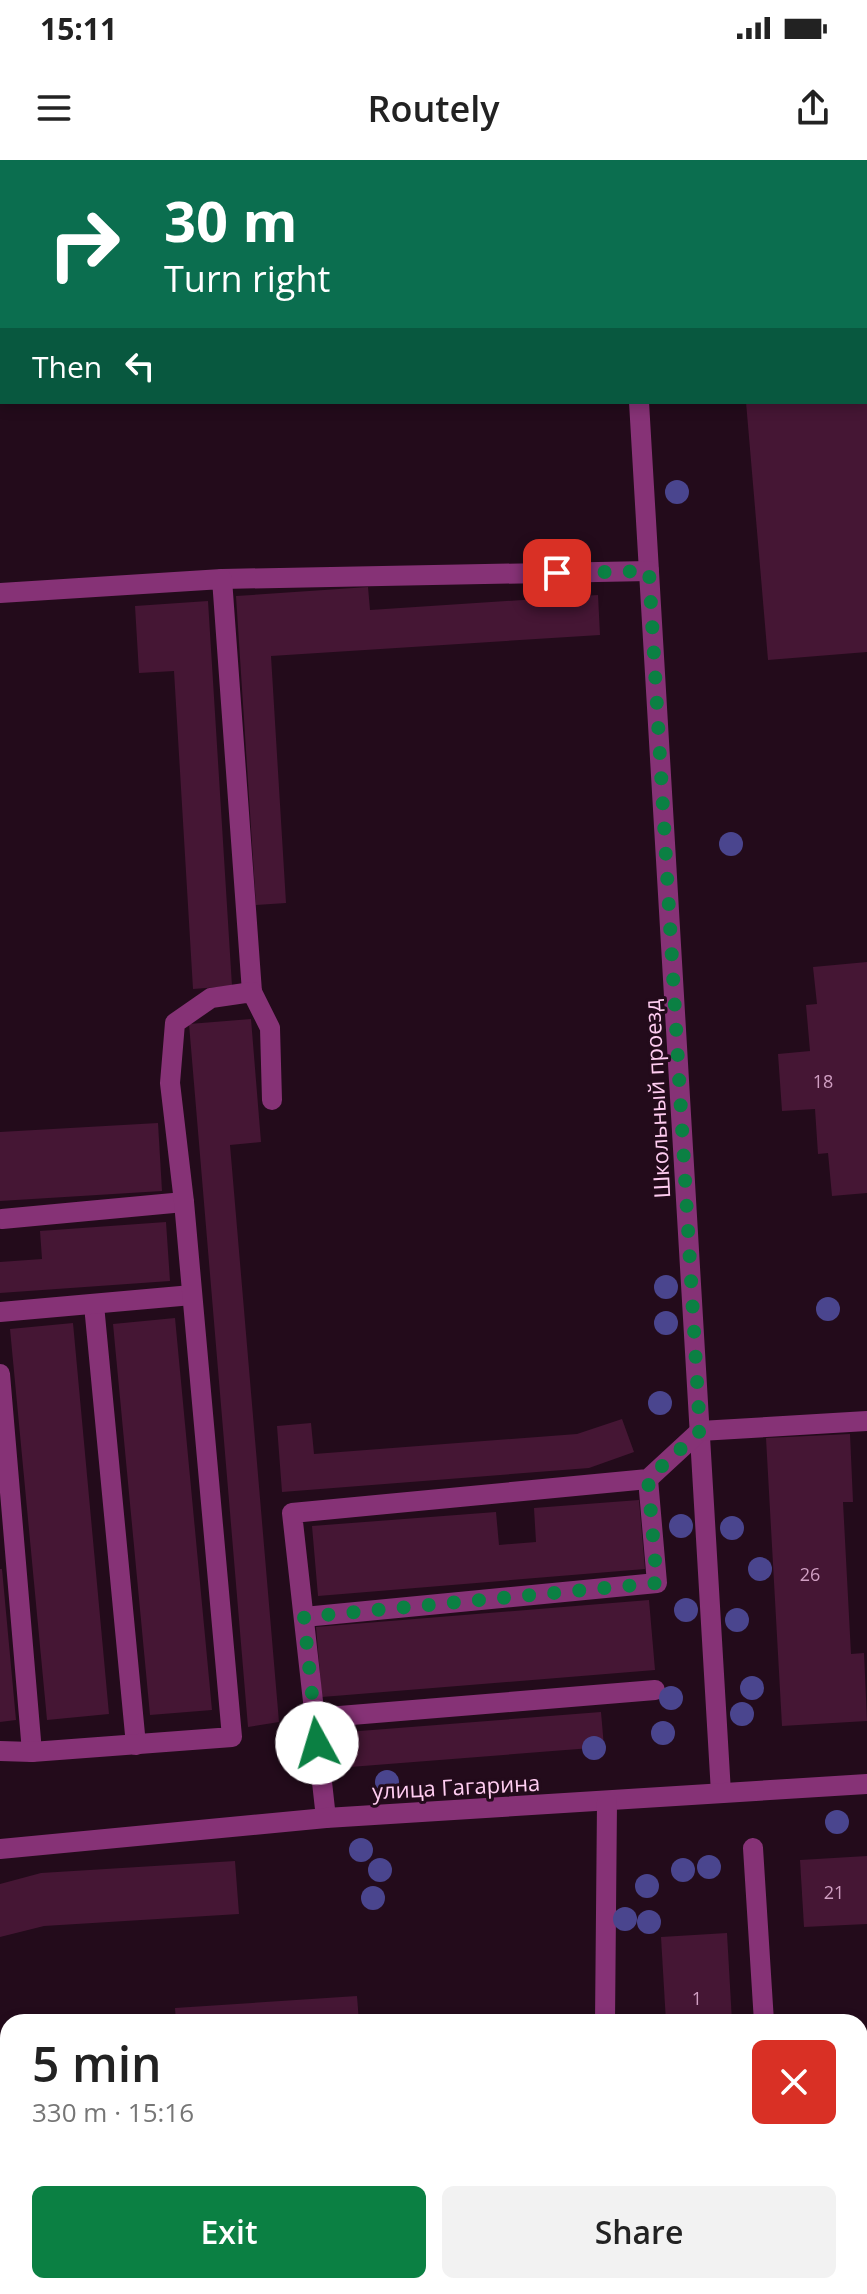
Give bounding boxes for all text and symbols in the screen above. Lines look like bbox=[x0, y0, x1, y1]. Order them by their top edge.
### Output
text: 15:11 bbox=[40, 8, 117, 49]
text: Routely bbox=[367, 84, 500, 133]
icon: menu bbox=[32, 86, 76, 130]
icon: share bbox=[791, 86, 835, 130]
text: 30 m bbox=[164, 182, 298, 258]
icon: right bbox=[32, 192, 136, 296]
text: Turn right bbox=[164, 254, 330, 303]
icon: left bbox=[118, 344, 162, 388]
text: Then bbox=[32, 346, 102, 387]
pin bbox=[523, 539, 591, 607]
icon: arrive bbox=[535, 551, 579, 595]
street label: Школьный проезд bbox=[636, 998, 676, 1199]
house number: 18 bbox=[813, 1069, 833, 1093]
house number: 26 bbox=[800, 1562, 820, 1586]
position arrow bbox=[275, 1701, 359, 1785]
street label: улица Гагарина bbox=[371, 1767, 541, 1805]
house number: 21 bbox=[824, 1880, 844, 1904]
house number: 1 bbox=[692, 1986, 702, 2010]
text: 5 min bbox=[32, 2031, 162, 2096]
button: close bbox=[752, 2040, 836, 2124]
text: 330 m · 15:16 bbox=[32, 2094, 194, 2130]
button: Exit bbox=[32, 2186, 426, 2278]
button: Share bbox=[442, 2186, 836, 2278]

